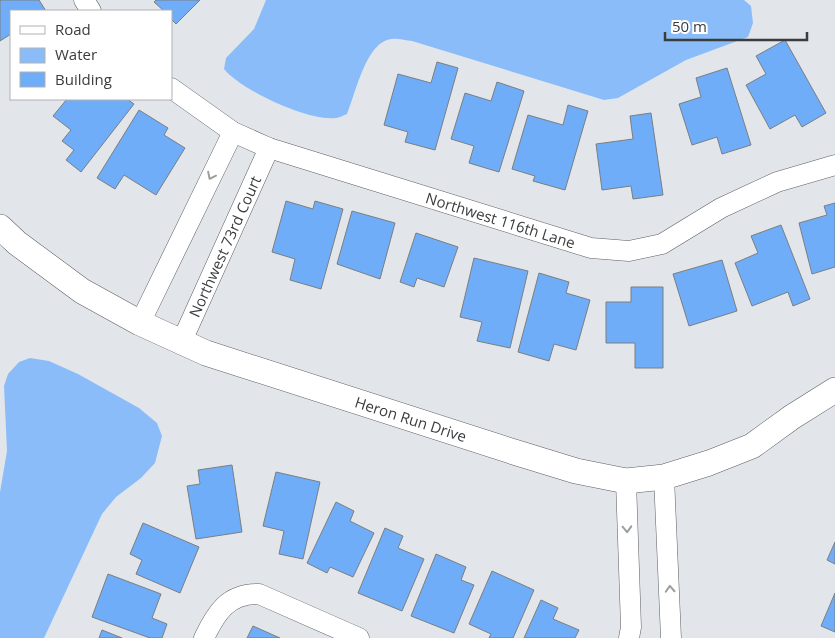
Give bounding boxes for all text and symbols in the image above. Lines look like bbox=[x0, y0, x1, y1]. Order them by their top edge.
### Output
legend bbox=[10, 10, 172, 100]
scale bar bbox=[665, 10, 808, 42]
text: 50 m bbox=[672, 16, 707, 36]
text: Road bbox=[55, 19, 91, 39]
text: Water bbox=[55, 44, 97, 64]
text: Building bbox=[55, 69, 112, 89]
one-way arrow bbox=[207, 171, 218, 180]
street label: Northwest 73rd Court bbox=[184, 172, 265, 320]
street label: Northwest 116th Lane bbox=[423, 187, 578, 253]
street label: Heron Run Drive bbox=[352, 392, 469, 446]
one-way arrow bbox=[622, 526, 633, 534]
one-way arrow bbox=[664, 585, 675, 593]

